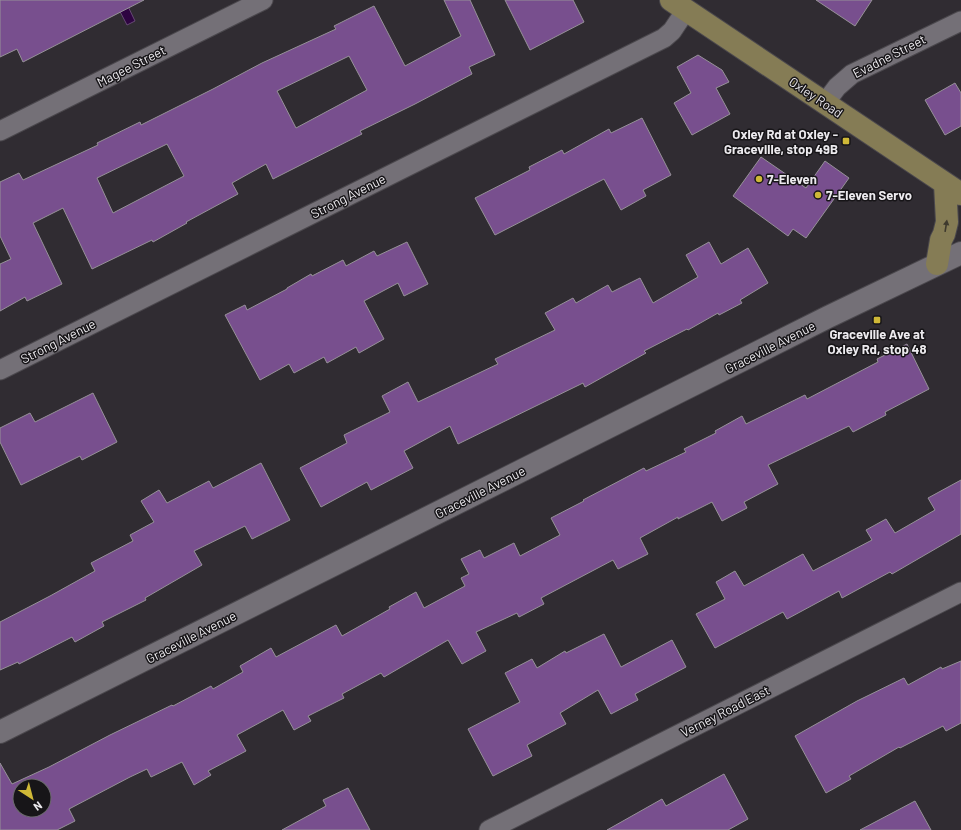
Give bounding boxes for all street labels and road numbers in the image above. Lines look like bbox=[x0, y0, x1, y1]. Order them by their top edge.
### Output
street label: Evadne Street bbox=[850, 31, 928, 81]
street label: Magee Street bbox=[94, 42, 168, 90]
street label: Oxley Road bbox=[786, 73, 846, 121]
street label: Strong Avenue bbox=[308, 170, 388, 222]
street label: Strong Avenue bbox=[18, 315, 98, 367]
street label: Graceville Avenue bbox=[722, 317, 818, 377]
street label: Graceville Avenue bbox=[432, 462, 528, 522]
street label: Graceville Avenue bbox=[143, 607, 239, 667]
street label: Verney Road East bbox=[678, 682, 772, 740]

